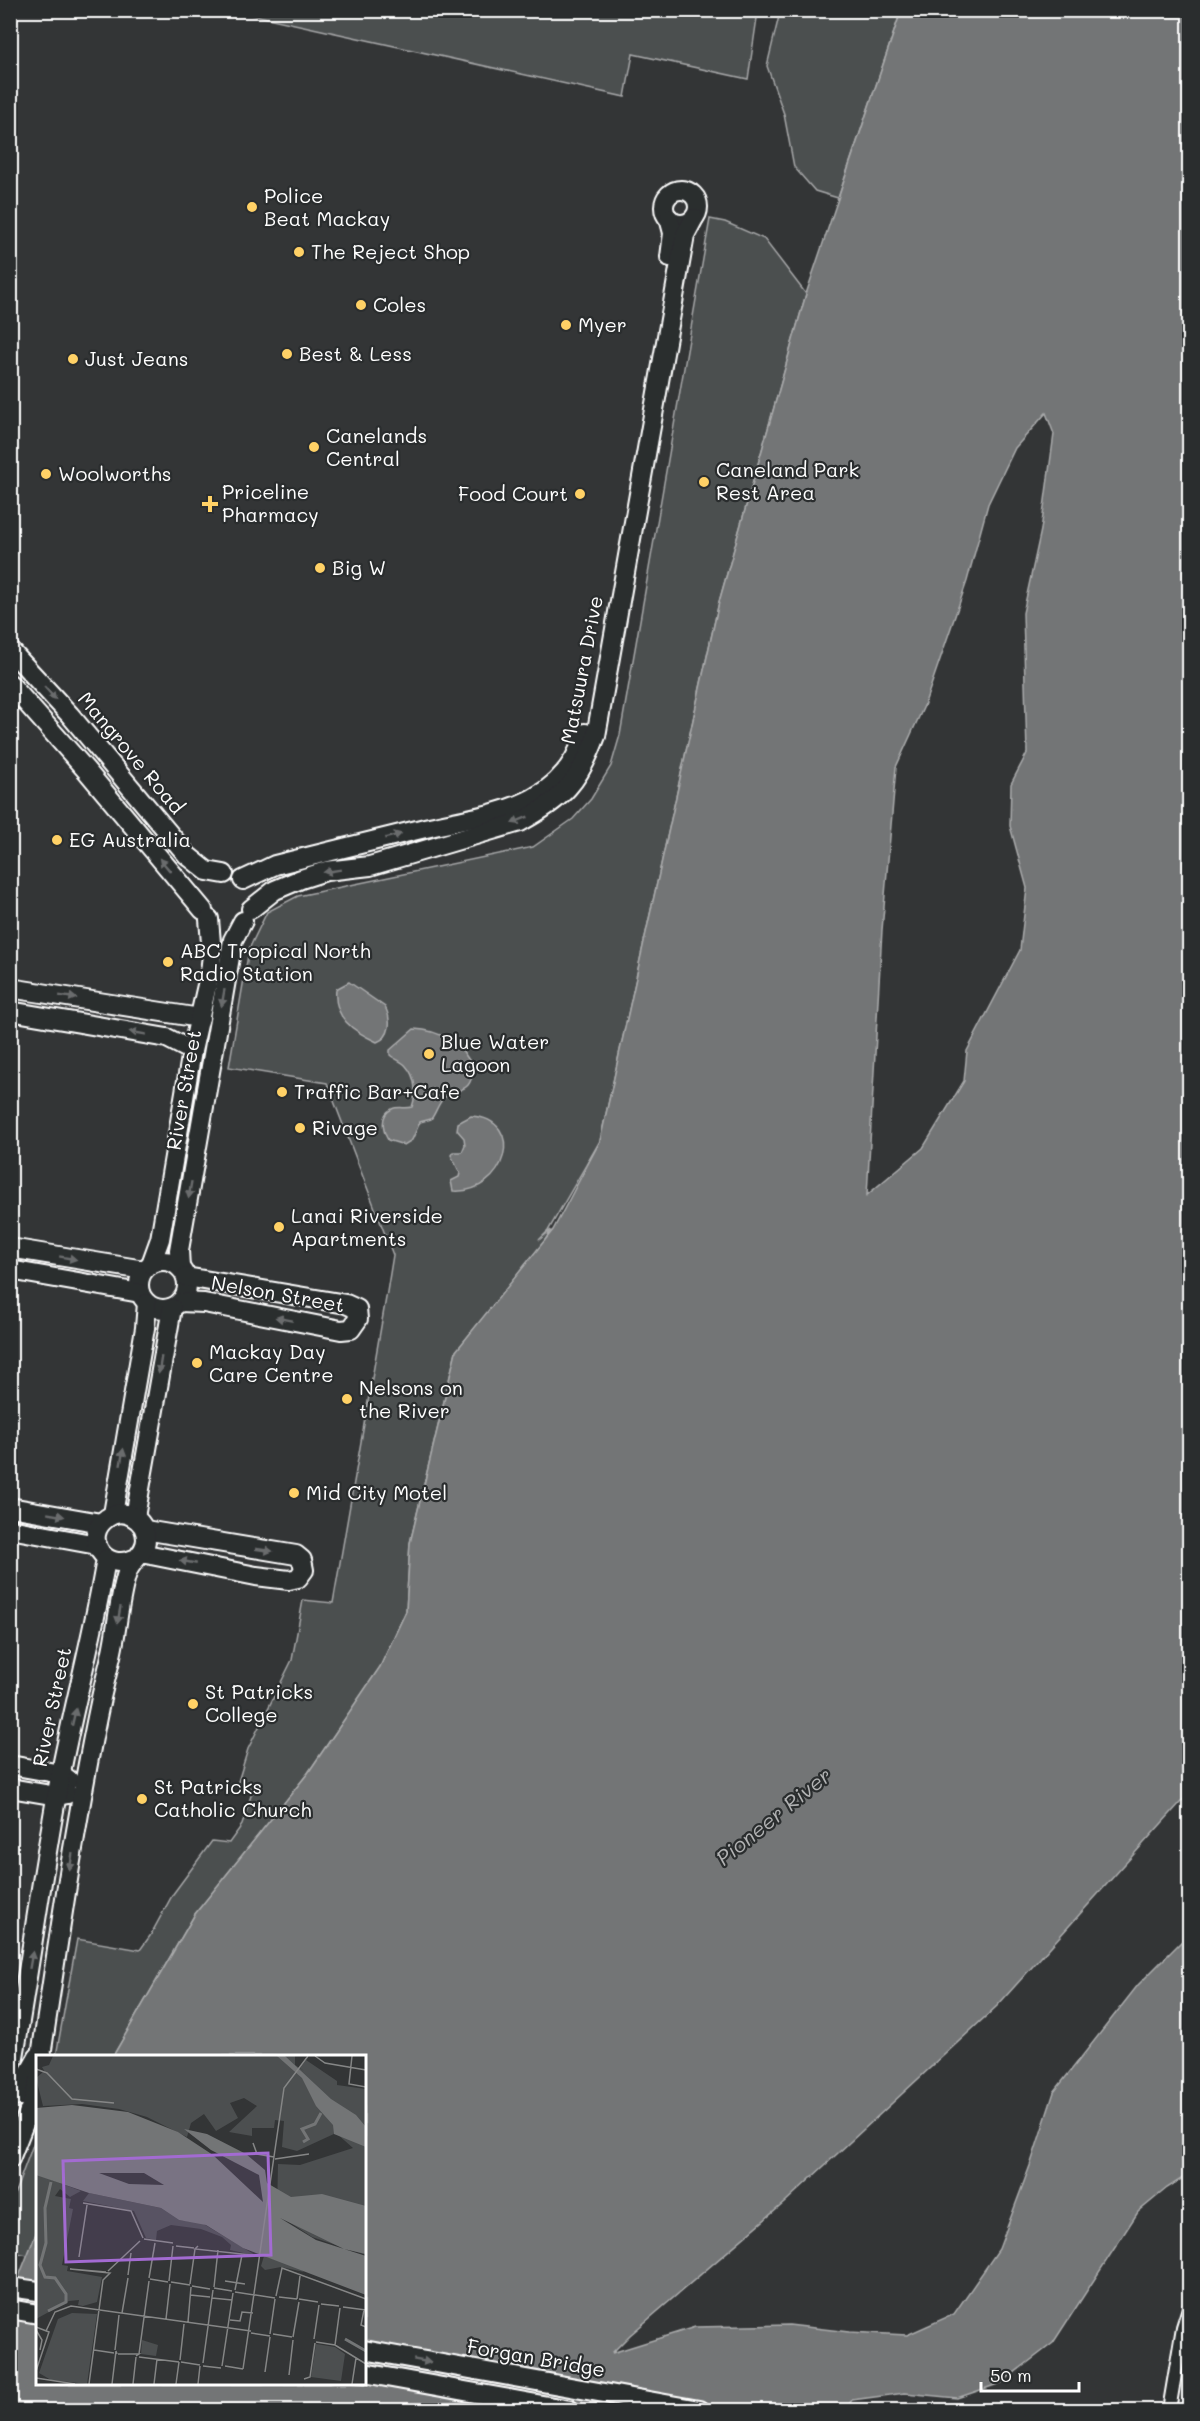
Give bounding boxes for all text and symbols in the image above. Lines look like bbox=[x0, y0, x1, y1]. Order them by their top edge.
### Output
place label: Police Beat Mackay bbox=[264, 182, 390, 231]
marker: Police Beat Mackay bbox=[245, 200, 259, 214]
place label: The Reject Shop bbox=[311, 238, 470, 264]
marker: The Reject Shop bbox=[292, 245, 306, 259]
place label: Coles bbox=[373, 291, 426, 317]
marker: Coles bbox=[354, 298, 368, 312]
place label: Myer bbox=[578, 311, 627, 337]
marker: Myer bbox=[559, 318, 573, 332]
place label: Best & Less bbox=[299, 340, 412, 366]
place label: Just Jeans bbox=[85, 345, 188, 371]
marker: Best & Less bbox=[280, 347, 294, 361]
marker: Just Jeans bbox=[66, 352, 80, 366]
place label: Canelands Central bbox=[326, 422, 427, 471]
marker: Canelands Central bbox=[307, 440, 321, 454]
place label: Caneland Park Rest Area bbox=[716, 456, 859, 505]
place label: Woolworths bbox=[58, 460, 172, 486]
marker: Woolworths bbox=[39, 467, 53, 481]
marker: Caneland Park Rest Area bbox=[697, 475, 711, 489]
place label: Priceline Pharmacy bbox=[222, 478, 319, 527]
place label: Food Court bbox=[458, 480, 568, 506]
marker: Food Court bbox=[573, 487, 587, 501]
marker: Priceline Pharmacy bbox=[203, 497, 217, 511]
place label: Big W bbox=[332, 554, 386, 580]
marker: Big W bbox=[313, 561, 327, 575]
street label: Matsuura Drive bbox=[554, 593, 608, 746]
one-way arrow bbox=[43, 685, 56, 700]
street label: Mangrove Road bbox=[73, 686, 191, 819]
one-way arrow bbox=[511, 816, 529, 826]
place label: EG Australia bbox=[69, 826, 191, 852]
one-way arrow bbox=[384, 830, 402, 840]
marker: EG Australia bbox=[50, 833, 64, 847]
one-way arrow bbox=[159, 857, 172, 873]
one-way arrow bbox=[323, 866, 342, 875]
place label: ABC Tropical North Radio Station bbox=[180, 937, 371, 986]
marker: ABC Tropical North Radio Station bbox=[161, 955, 175, 969]
one-way arrow bbox=[218, 988, 227, 1007]
one-way arrow bbox=[59, 993, 78, 1002]
street label: River Street bbox=[160, 1027, 206, 1152]
one-way arrow bbox=[128, 1028, 147, 1037]
place label: Blue Water Lagoon bbox=[441, 1028, 549, 1077]
marker: Blue Water Lagoon bbox=[422, 1047, 436, 1061]
place label: Traffic Bar+Cafe bbox=[294, 1078, 460, 1104]
marker: Traffic Bar+Cafe bbox=[275, 1085, 289, 1099]
place label: Rivage bbox=[312, 1114, 378, 1140]
marker: Rivage bbox=[293, 1121, 307, 1135]
one-way arrow bbox=[185, 1180, 194, 1199]
place label: Lanai Riverside Apartments bbox=[291, 1202, 443, 1251]
marker: Lanai Riverside Apartments bbox=[272, 1220, 286, 1234]
one-way arrow bbox=[59, 1254, 78, 1263]
street label: Nelson Street bbox=[209, 1269, 347, 1318]
one-way arrow bbox=[274, 1314, 293, 1323]
place label: Mackay Day Care Centre bbox=[209, 1338, 334, 1387]
one-way arrow bbox=[156, 1356, 165, 1375]
marker: Mackay Day Care Centre bbox=[190, 1356, 204, 1370]
place label: Nelsons on the River bbox=[359, 1374, 463, 1423]
marker: Nelsons on the River bbox=[340, 1392, 354, 1406]
one-way arrow bbox=[118, 1447, 127, 1466]
place label: Mid City Motel bbox=[306, 1479, 447, 1505]
marker: Mid City Motel bbox=[287, 1486, 301, 1500]
one-way arrow bbox=[47, 1511, 66, 1520]
one-way arrow bbox=[255, 1546, 274, 1555]
one-way arrow bbox=[179, 1557, 198, 1566]
one-way arrow bbox=[114, 1606, 123, 1625]
street label: River Street bbox=[26, 1644, 76, 1769]
place label: St Patricks College bbox=[205, 1678, 313, 1727]
marker: St Patricks College bbox=[186, 1697, 200, 1711]
one-way arrow bbox=[70, 1707, 79, 1726]
water label: Pioneer River bbox=[710, 1761, 836, 1871]
place label: St Patricks Catholic Church bbox=[154, 1773, 312, 1822]
marker: St Patricks Catholic Church bbox=[135, 1792, 149, 1806]
one-way arrow bbox=[67, 1852, 76, 1871]
one-way arrow bbox=[27, 1950, 36, 1969]
inset map bbox=[36, 2055, 366, 2385]
street label: Forgan Bridge bbox=[465, 2332, 607, 2382]
scale bar bbox=[981, 2355, 1078, 2393]
one-way arrow bbox=[413, 2357, 432, 2366]
text: 50 m bbox=[990, 2363, 1032, 2387]

